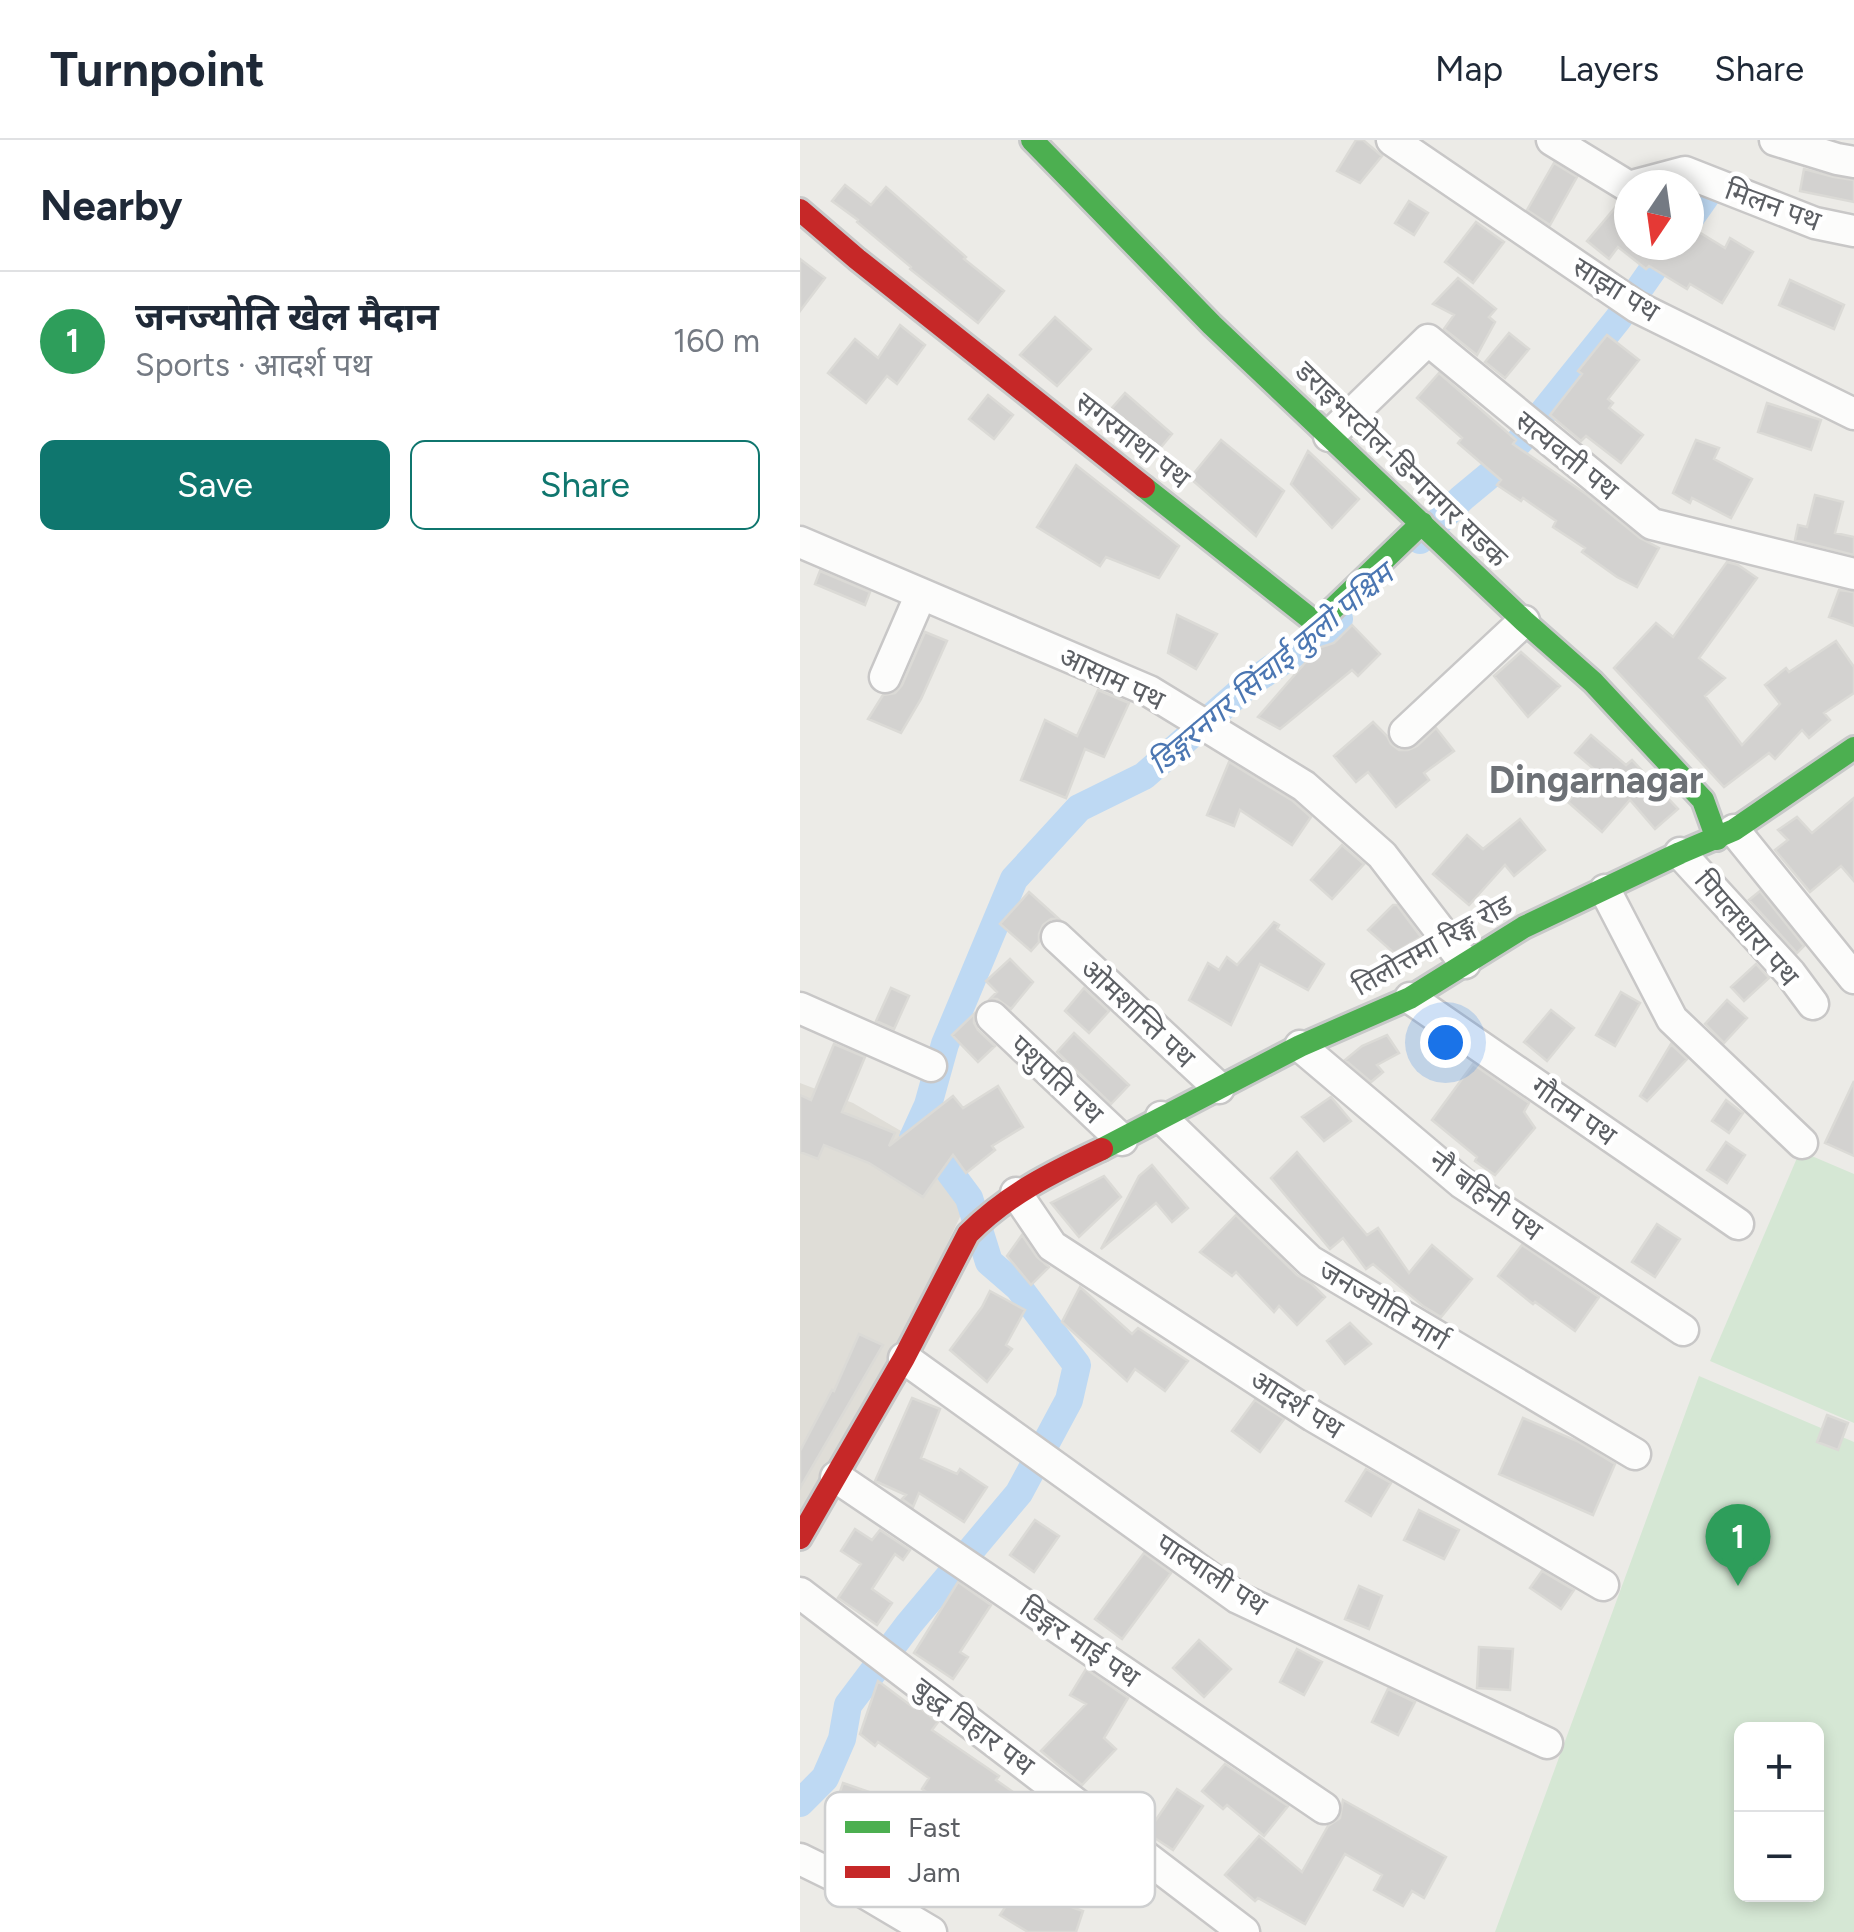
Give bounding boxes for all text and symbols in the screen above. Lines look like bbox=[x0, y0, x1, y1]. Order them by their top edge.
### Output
text: Turnpoint bbox=[50, 40, 265, 98]
text: Map bbox=[1435, 48, 1503, 90]
text: Layers bbox=[1558, 48, 1659, 90]
text: Share bbox=[1714, 48, 1804, 90]
north arrow bbox=[1614, 170, 1704, 260]
street label: मिलन पथ bbox=[1721, 172, 1826, 238]
text: Nearby bbox=[40, 180, 182, 231]
street label: साझा पथ bbox=[1567, 249, 1666, 329]
text: जनज्योति खेल मैदान bbox=[135, 294, 439, 340]
text: 1 bbox=[66, 322, 79, 360]
text: 160 m bbox=[673, 322, 760, 360]
text: Sports · आदर्श पथ bbox=[135, 346, 372, 384]
street label: डराइभरटोल-डिन्गनगर सडक bbox=[1288, 353, 1515, 574]
street label: सगरमाथा पथ bbox=[1069, 385, 1198, 496]
street label: सत्यवती पथ bbox=[1509, 403, 1626, 508]
button: Save bbox=[40, 440, 390, 530]
button: Share bbox=[410, 440, 760, 530]
water label: डिङ्गरनगर सिंचाई कुलो पश्चिम bbox=[1141, 552, 1406, 782]
street label: आसाम पथ bbox=[1054, 639, 1171, 718]
district label: Dingarnagar bbox=[1489, 757, 1703, 803]
street label: पिपलधारा पथ bbox=[1688, 863, 1807, 994]
street label: तिलोत्तमा रिङ्ग रोड bbox=[1346, 887, 1518, 1003]
street label: ओमशान्ति पथ bbox=[1074, 951, 1203, 1075]
your location bbox=[1420, 1017, 1471, 1068]
street label: पशुपति पथ bbox=[1003, 1027, 1111, 1132]
street label: गौतम पथ bbox=[1525, 1069, 1624, 1153]
street label: नौ बहिनी पथ bbox=[1423, 1143, 1550, 1248]
street label: जनज्योति मार्ग bbox=[1313, 1253, 1456, 1358]
street label: आदर्श पथ bbox=[1244, 1362, 1351, 1446]
pin: 1 bbox=[1706, 1504, 1770, 1586]
street label: पाल्पाली पथ bbox=[1150, 1526, 1275, 1623]
street label: डिङ्गर माई पथ bbox=[1014, 1590, 1147, 1695]
street label: बुद्ध विहार पथ bbox=[906, 1670, 1042, 1784]
map controls bbox=[1734, 1722, 1824, 1902]
button: + bbox=[1734, 1722, 1824, 1812]
legend bbox=[825, 1792, 1155, 1907]
text: Fast bbox=[908, 1810, 961, 1844]
button: − bbox=[1734, 1812, 1824, 1902]
text: Jam bbox=[908, 1855, 961, 1889]

